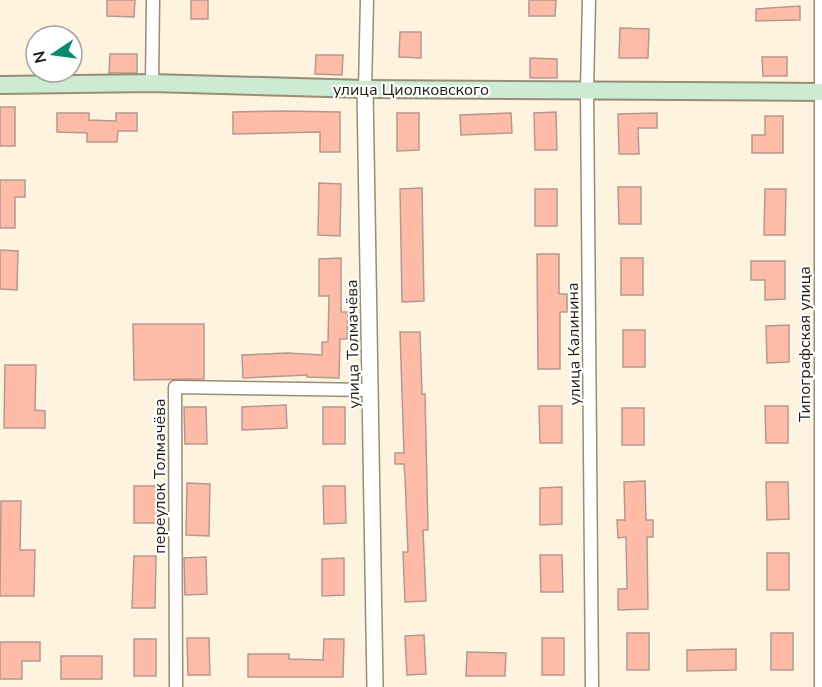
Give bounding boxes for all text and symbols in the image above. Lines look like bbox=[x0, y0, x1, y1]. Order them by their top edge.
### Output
north arrow bbox=[24, 24, 84, 84]
text: N bbox=[28, 49, 52, 65]
street label: улица Циолковского bbox=[333, 79, 489, 101]
street label: Типографская улица bbox=[794, 266, 816, 422]
street label: улица Толмачёва bbox=[341, 279, 365, 409]
street label: улица Калинина bbox=[562, 282, 586, 406]
street label: переулок Толмачёва bbox=[149, 398, 171, 554]

